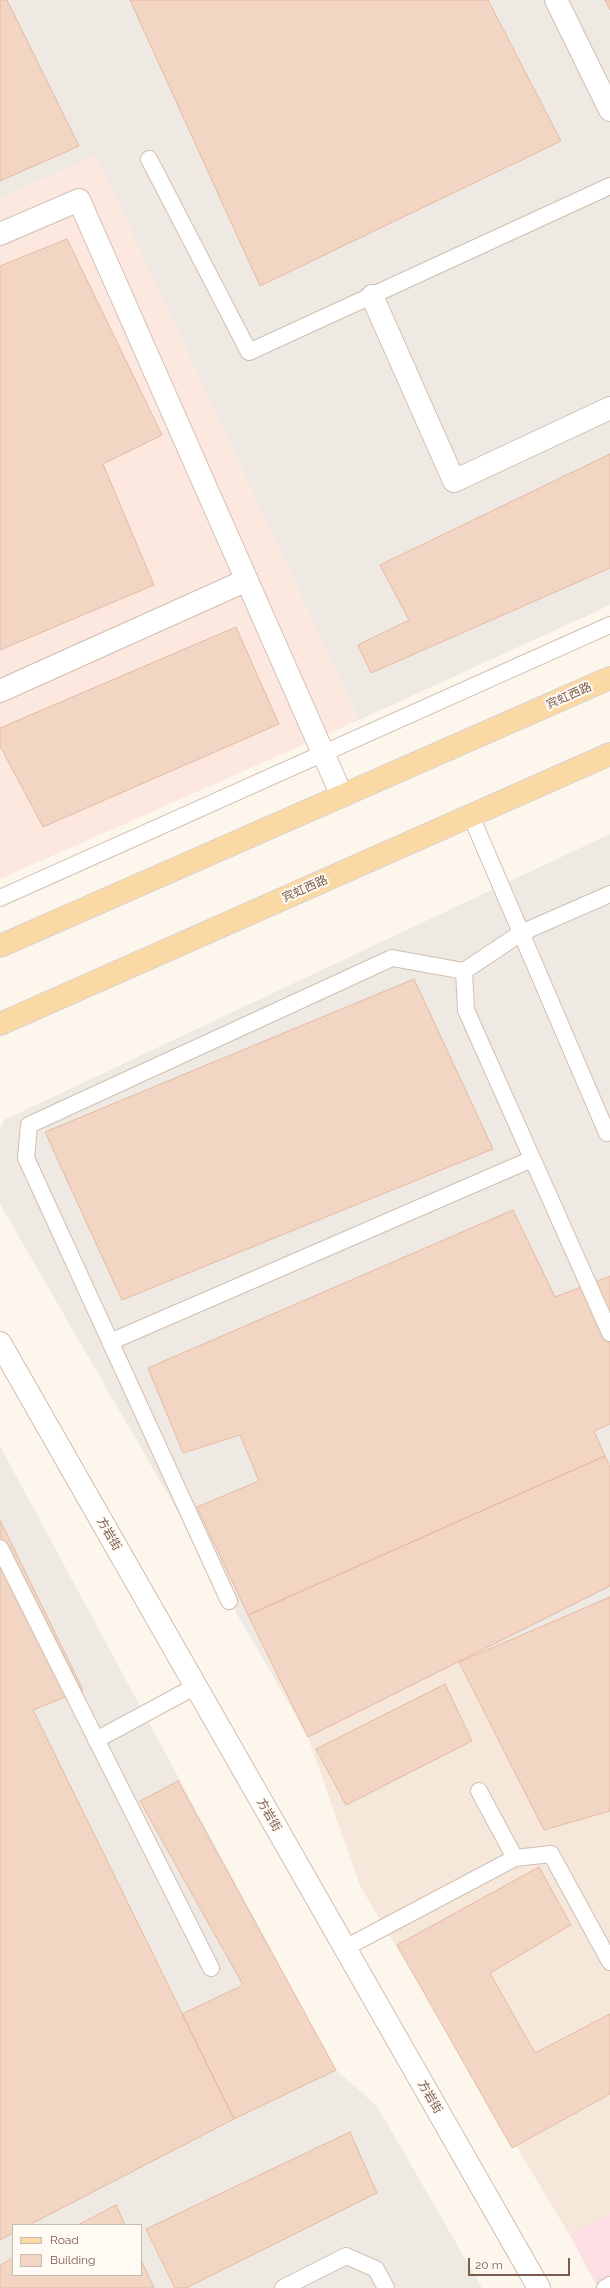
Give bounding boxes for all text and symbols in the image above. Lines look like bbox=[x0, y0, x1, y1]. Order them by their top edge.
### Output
street label: 宾虹西路 bbox=[544, 680, 594, 712]
street label: 宾虹西路 bbox=[280, 873, 330, 905]
street label: 方岩街 bbox=[94, 1515, 124, 1553]
street label: 方岩街 bbox=[254, 1796, 284, 1834]
street label: 方岩街 bbox=[415, 2078, 445, 2116]
legend bbox=[12, 2224, 142, 2276]
text: Road bbox=[50, 2233, 79, 2247]
scale bar bbox=[470, 2250, 572, 2276]
text: Building bbox=[50, 2253, 96, 2267]
text: 20 m bbox=[475, 2258, 503, 2272]

